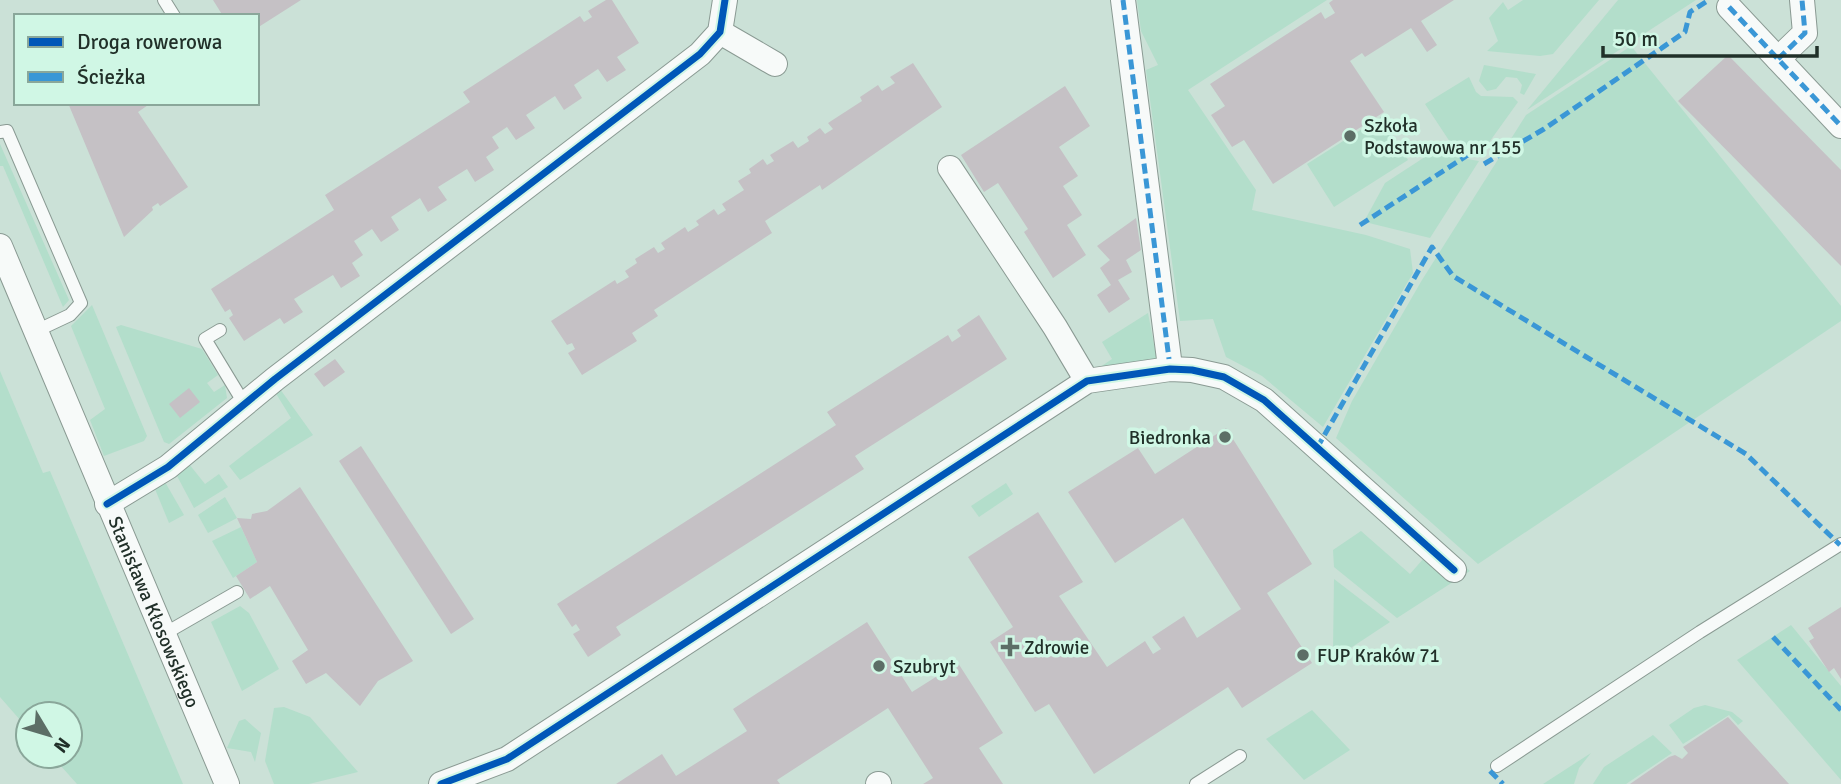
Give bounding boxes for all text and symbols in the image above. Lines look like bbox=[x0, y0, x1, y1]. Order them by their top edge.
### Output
legend bbox=[14, 14, 259, 105]
scale bar bbox=[1603, 14, 1816, 58]
text: 50 m bbox=[1614, 26, 1658, 52]
text: Droga rowerowa bbox=[77, 29, 222, 55]
text: Ścieżka bbox=[77, 64, 146, 90]
place label: Szkoła Podstawowa nr 155 bbox=[1364, 114, 1521, 160]
marker: Szkoła Podstawowa nr 155 bbox=[1342, 128, 1358, 144]
place label: Biedronka bbox=[1129, 426, 1211, 450]
marker: Biedronka bbox=[1217, 429, 1233, 445]
street label: Stanisława Kłosowskiego bbox=[102, 513, 204, 712]
place label: Zdrowie bbox=[1024, 636, 1089, 660]
marker: Zdrowie bbox=[1002, 639, 1018, 655]
place label: FUP Kraków 71 bbox=[1317, 644, 1440, 668]
marker: FUP Kraków 71 bbox=[1295, 647, 1311, 663]
place label: Szubryt bbox=[893, 655, 956, 679]
marker: Szubryt bbox=[871, 658, 887, 674]
north arrow bbox=[14, 700, 84, 770]
text: N bbox=[48, 732, 75, 757]

